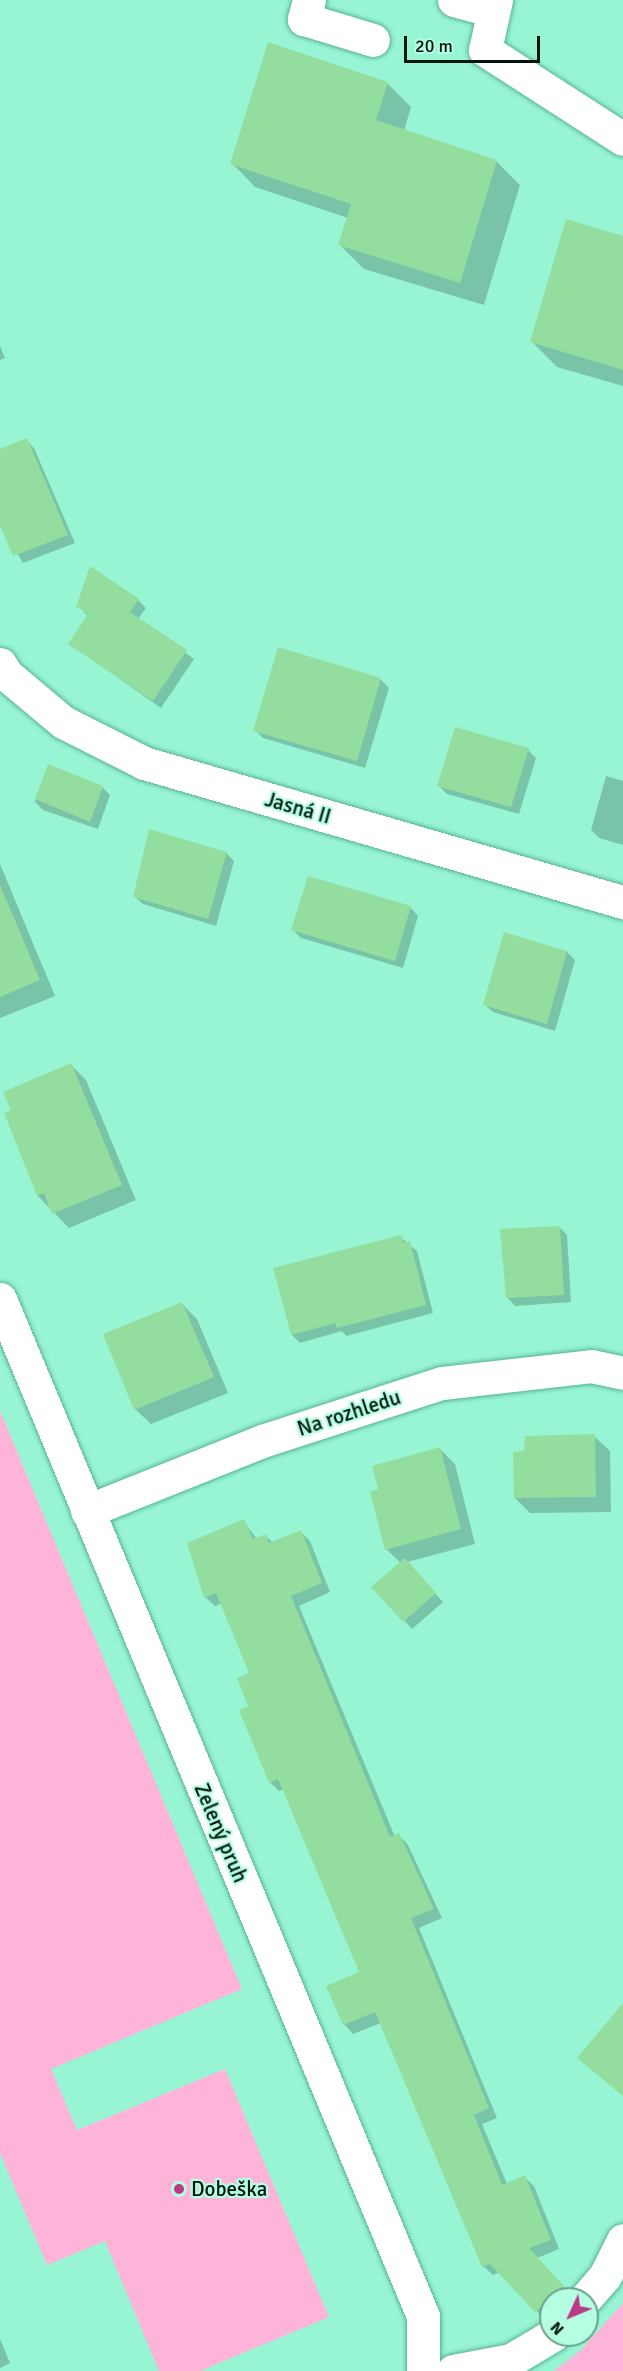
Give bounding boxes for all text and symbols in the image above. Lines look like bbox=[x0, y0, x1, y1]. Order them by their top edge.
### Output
scale bar bbox=[407, 24, 544, 62]
text: 20 m bbox=[415, 35, 453, 57]
street label: Jasná II bbox=[262, 787, 334, 829]
street label: Na rozhledu bbox=[294, 1384, 404, 1442]
street label: Zelený pruh bbox=[189, 1779, 253, 1887]
place label: Dobeška bbox=[191, 2176, 267, 2202]
marker: Dobeška bbox=[172, 2182, 186, 2196]
north arrow bbox=[539, 2287, 599, 2347]
text: N bbox=[546, 2317, 569, 2339]

